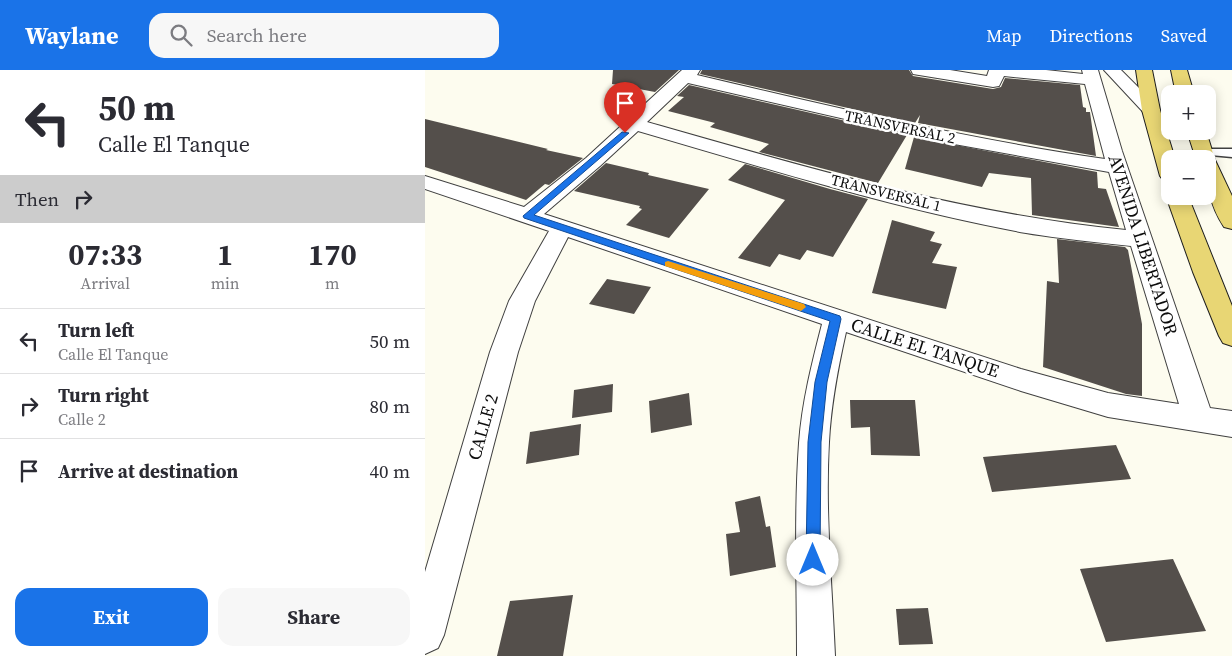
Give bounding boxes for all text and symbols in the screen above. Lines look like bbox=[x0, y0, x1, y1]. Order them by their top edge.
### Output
search box bbox=[149, 13, 499, 58]
text: Waylane bbox=[25, 19, 119, 52]
icon: search bbox=[167, 21, 195, 49]
text: Search here bbox=[207, 22, 307, 48]
text: Map bbox=[986, 23, 1022, 48]
text: Directions bbox=[1050, 23, 1133, 48]
text: Saved bbox=[1161, 23, 1207, 48]
pin bbox=[604, 82, 646, 133]
text: 50 m bbox=[98, 84, 175, 132]
map controls bbox=[1161, 85, 1216, 205]
button: + bbox=[1161, 85, 1216, 140]
icon: arrive bbox=[611, 89, 639, 117]
icon: left bbox=[15, 90, 80, 155]
street label: TRANSVERSAL 2 bbox=[843, 104, 958, 149]
text: Calle El Tanque bbox=[98, 129, 250, 159]
button: − bbox=[1161, 150, 1216, 205]
street label: AVENIDA LIBERTADOR bbox=[1102, 151, 1185, 339]
street label: TRANSVERSAL 1 bbox=[829, 169, 943, 216]
icon: right bbox=[69, 185, 97, 213]
text: Then bbox=[15, 186, 59, 212]
text: 07:33 bbox=[68, 234, 142, 275]
text: 1 bbox=[217, 234, 233, 275]
text: 170 bbox=[308, 234, 357, 275]
text: Arrival bbox=[81, 272, 130, 294]
text: min bbox=[211, 272, 240, 294]
text: m bbox=[325, 272, 339, 294]
street label: CALLE EL TANQUE bbox=[848, 312, 1003, 383]
text: Turn left bbox=[58, 317, 134, 343]
icon: left bbox=[15, 327, 43, 355]
text: 50 m bbox=[369, 328, 410, 354]
text: Calle El Tanque bbox=[58, 343, 169, 365]
text: Turn right bbox=[58, 382, 149, 408]
street label: CALLE 2 bbox=[461, 391, 504, 463]
icon: right bbox=[15, 392, 43, 420]
text: 80 m bbox=[369, 393, 410, 419]
text: Calle 2 bbox=[58, 408, 106, 430]
icon: arrive bbox=[15, 457, 43, 485]
text: Arrive at destination bbox=[58, 458, 238, 484]
text: 40 m bbox=[369, 458, 410, 484]
position arrow bbox=[786, 533, 838, 585]
button: Exit bbox=[15, 588, 208, 646]
button: Share bbox=[218, 588, 410, 646]

